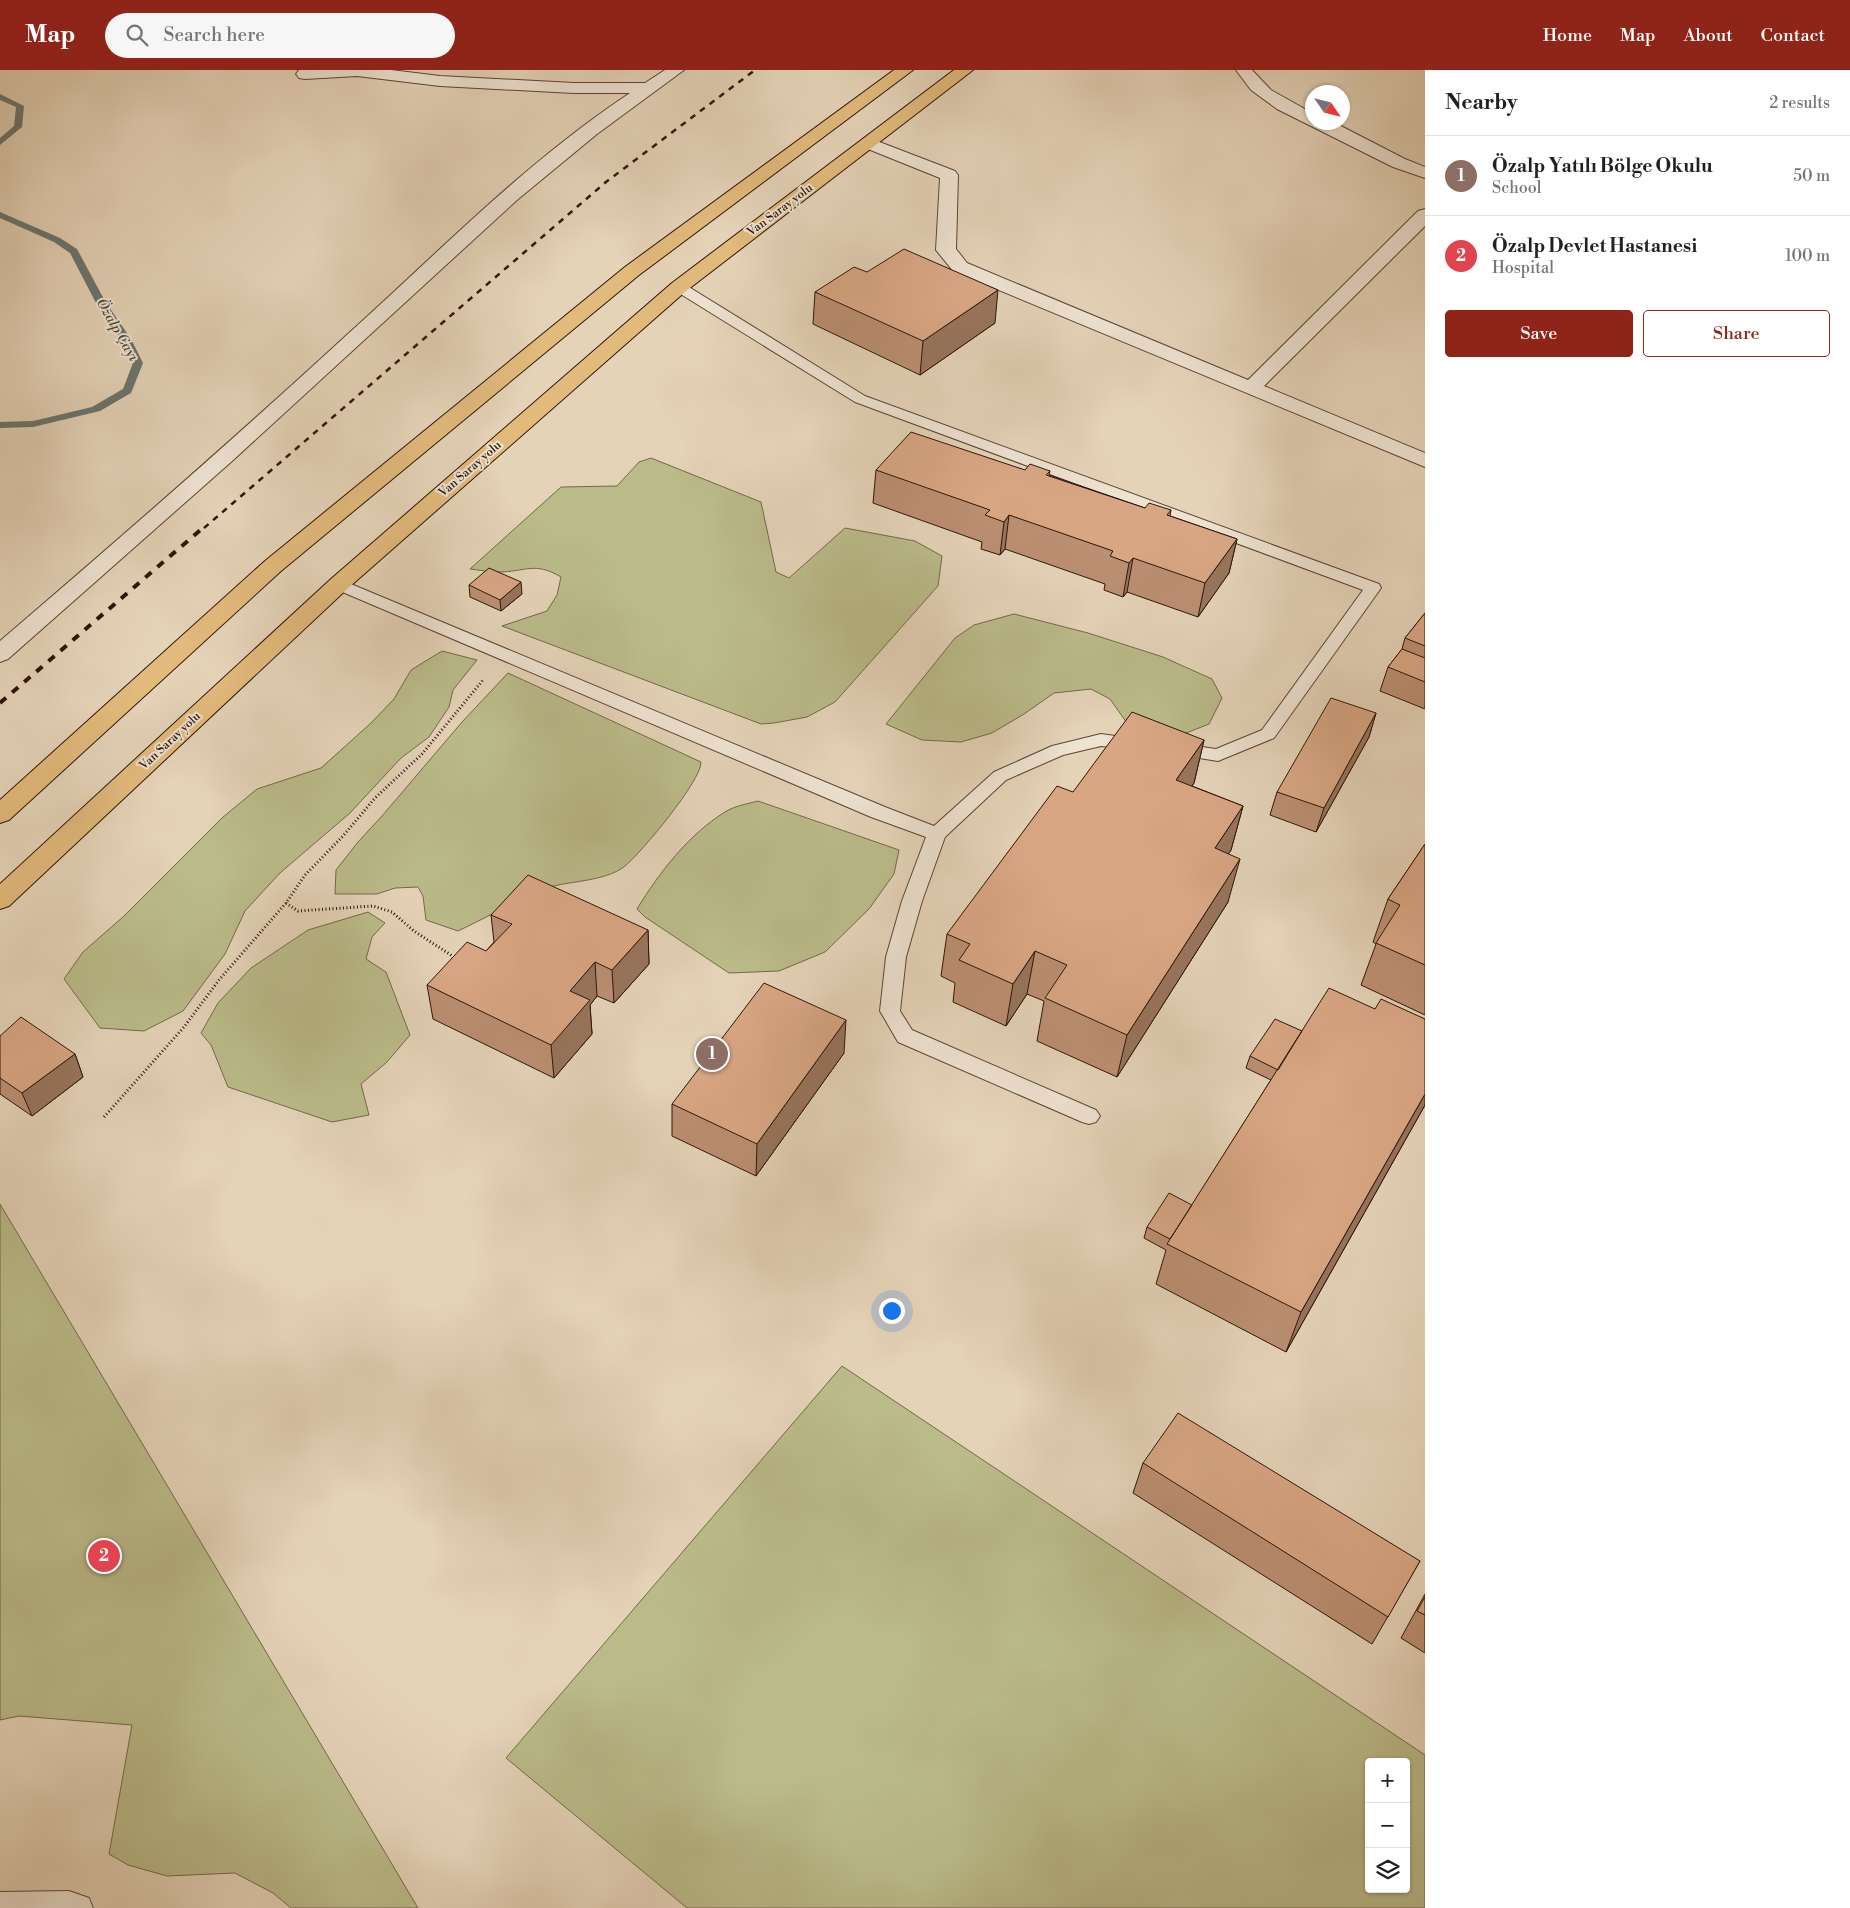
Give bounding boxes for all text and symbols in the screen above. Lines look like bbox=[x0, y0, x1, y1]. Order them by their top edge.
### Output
search box bbox=[105, 13, 455, 58]
text: Map bbox=[25, 20, 75, 50]
icon: search bbox=[123, 21, 151, 49]
text: Search here bbox=[163, 23, 265, 47]
text: Home bbox=[1543, 24, 1592, 47]
text: Map bbox=[1620, 24, 1656, 47]
text: About bbox=[1684, 24, 1733, 47]
text: Contact bbox=[1761, 24, 1825, 47]
north arrow bbox=[1305, 85, 1350, 130]
text: Nearby bbox=[1445, 90, 1518, 116]
text: 2 results bbox=[1769, 93, 1830, 113]
text: Özalp Yatılı Bölge Okulu bbox=[1492, 154, 1713, 178]
text: 1 bbox=[1457, 166, 1465, 186]
text: 50 m bbox=[1793, 166, 1830, 186]
text: School bbox=[1492, 178, 1541, 198]
street label: Van Saray yolu bbox=[743, 180, 816, 240]
text: Özalp Devlet Hastanesi bbox=[1492, 234, 1697, 258]
text: 2 bbox=[1456, 246, 1466, 266]
text: 100 m bbox=[1785, 246, 1830, 266]
text: Hospital bbox=[1492, 258, 1554, 278]
water label: Özalp Çayı bbox=[92, 294, 144, 365]
button: Save bbox=[1445, 310, 1633, 357]
button: Share bbox=[1643, 310, 1830, 357]
street label: Van Saray yolu bbox=[435, 438, 505, 501]
street label: Van Saray yolu bbox=[135, 709, 204, 774]
pin: 1 bbox=[696, 1035, 728, 1073]
your location bbox=[879, 1298, 905, 1324]
pin: 2 bbox=[88, 1537, 120, 1575]
map controls bbox=[1365, 1758, 1410, 1893]
button: + bbox=[1365, 1758, 1410, 1803]
button: − bbox=[1365, 1803, 1410, 1848]
button: layers bbox=[1365, 1848, 1410, 1893]

